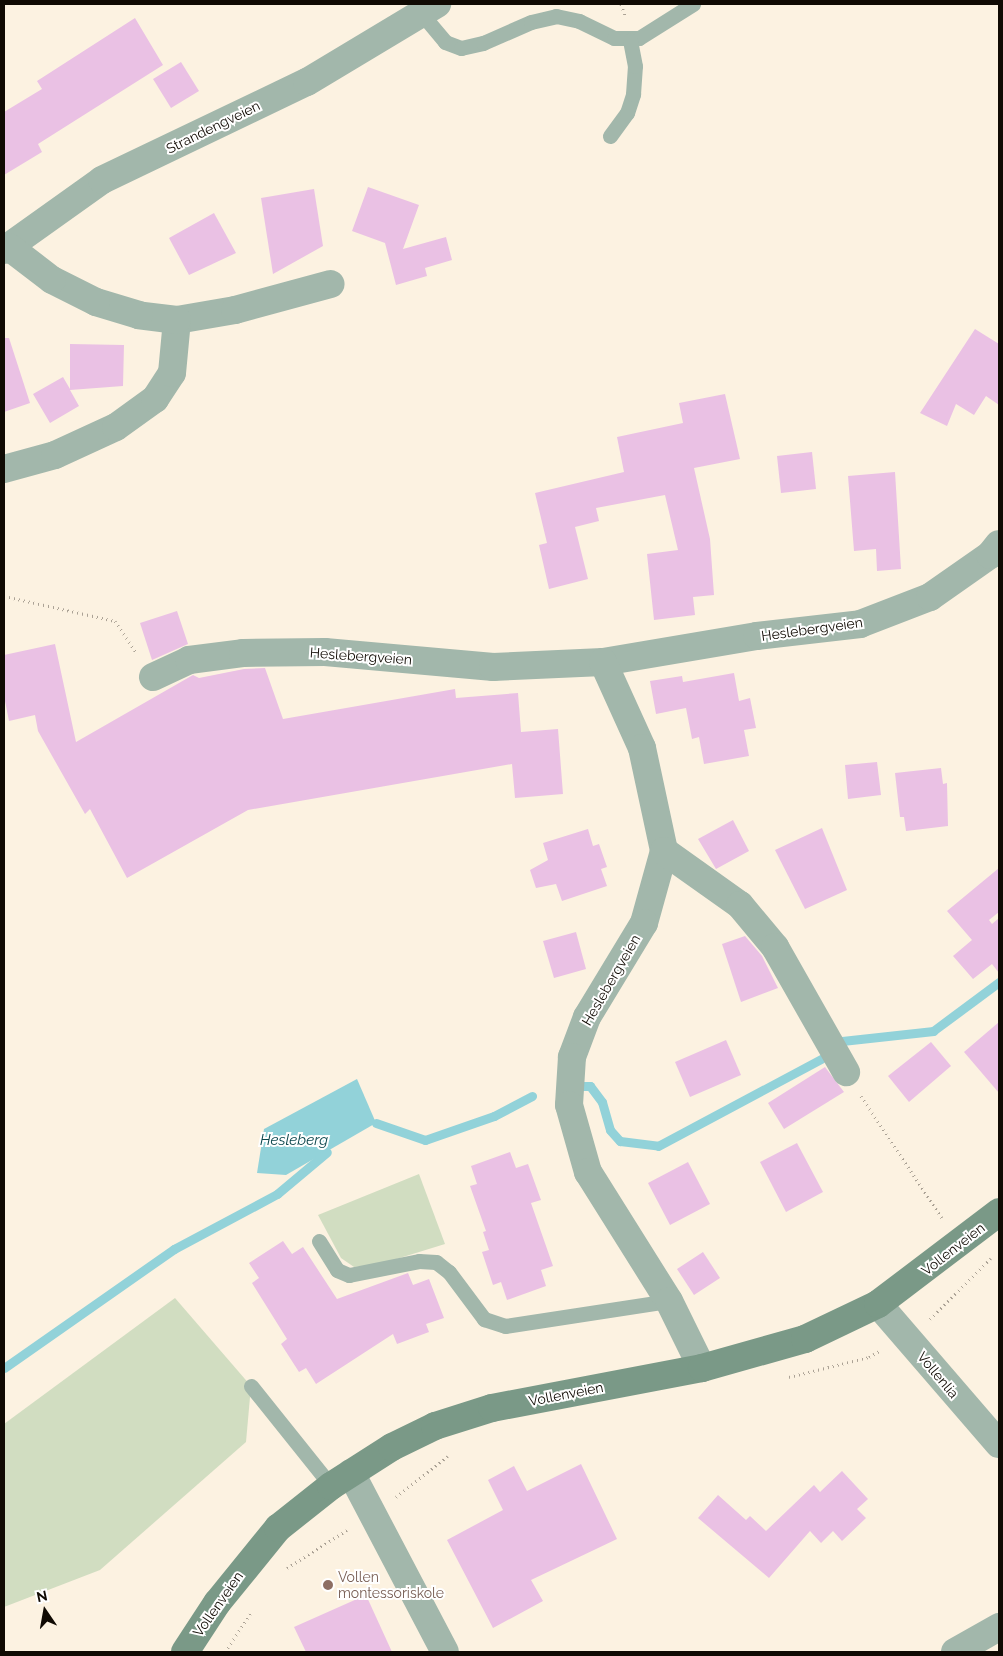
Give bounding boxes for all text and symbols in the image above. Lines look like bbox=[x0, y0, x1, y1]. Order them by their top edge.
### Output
street label: Strandengveien bbox=[163, 97, 263, 157]
street label: Heslebergveien bbox=[760, 614, 864, 644]
street label: Heslebergveien bbox=[309, 644, 413, 668]
street label: Heslebergveien bbox=[578, 932, 644, 1028]
water label: Hesleberg bbox=[260, 1132, 328, 1150]
street label: Vollenveien bbox=[918, 1219, 988, 1279]
street label: Vollenlia bbox=[914, 1348, 962, 1402]
street label: Vollenveien bbox=[527, 1379, 605, 1409]
street label: Vollenveien bbox=[189, 1568, 247, 1640]
place label: Vollen montessoriskole bbox=[338, 1569, 444, 1601]
marker: Vollen montessoriskole bbox=[322, 1579, 334, 1591]
north arrow bbox=[20, 1586, 70, 1636]
text: N bbox=[35, 1587, 49, 1605]

